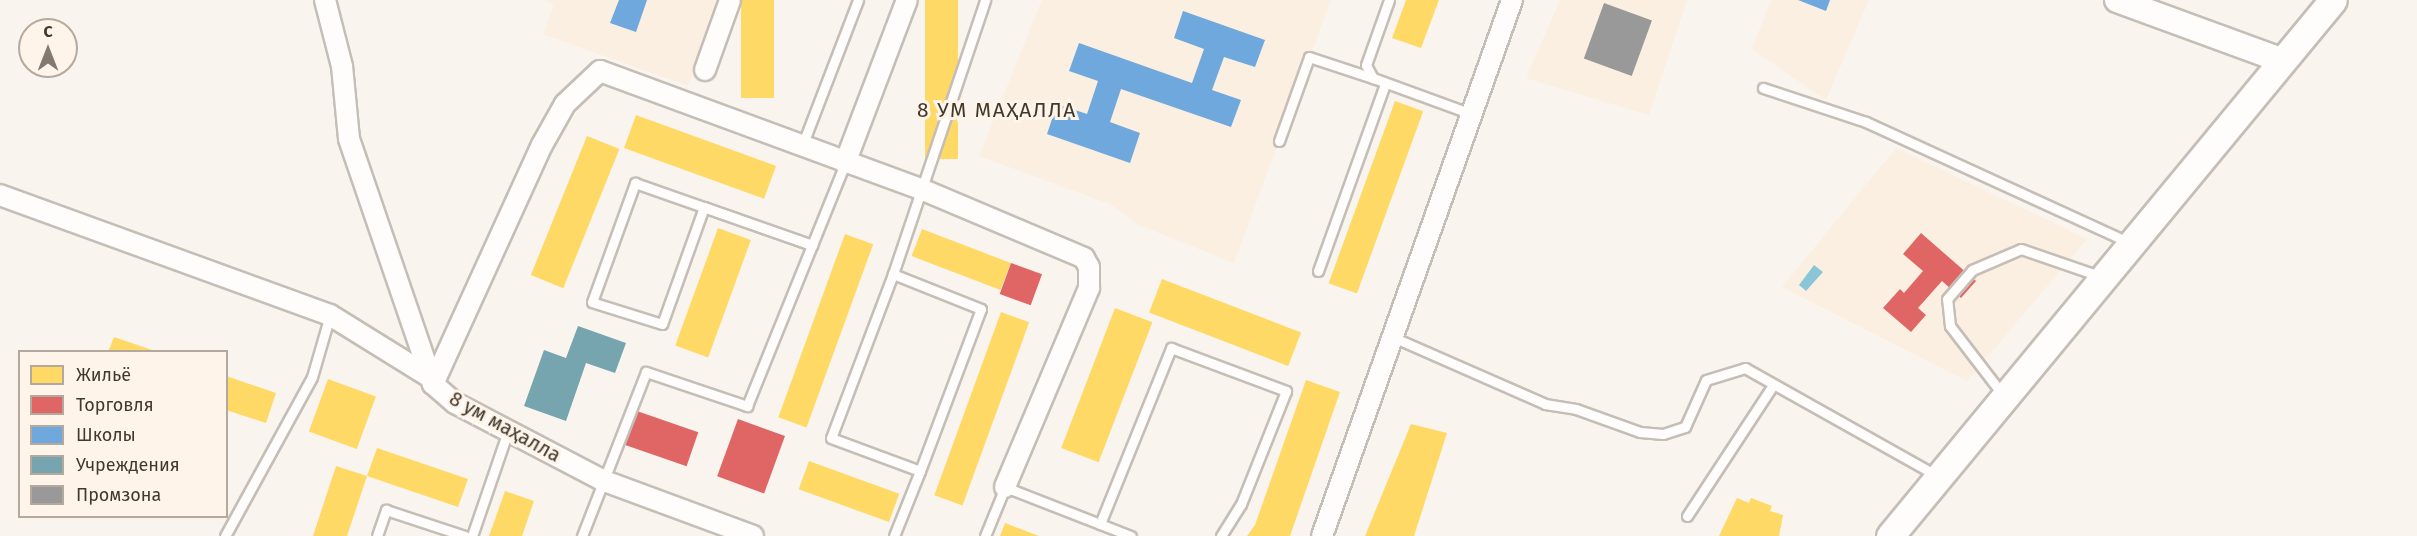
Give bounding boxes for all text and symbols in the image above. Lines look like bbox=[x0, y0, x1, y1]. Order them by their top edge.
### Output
north arrow bbox=[18, 18, 78, 78]
text: С bbox=[43, 22, 53, 41]
district label: 8 УМ МАҲАЛЛА bbox=[917, 97, 1077, 123]
legend bbox=[18, 350, 228, 518]
text: Жильё bbox=[76, 364, 131, 386]
street label: 8 ум маҳалла bbox=[445, 387, 565, 467]
text: Торговля bbox=[76, 394, 154, 416]
text: Школы bbox=[76, 424, 136, 446]
text: Учреждения bbox=[76, 454, 180, 476]
text: Промзона bbox=[76, 484, 161, 506]

